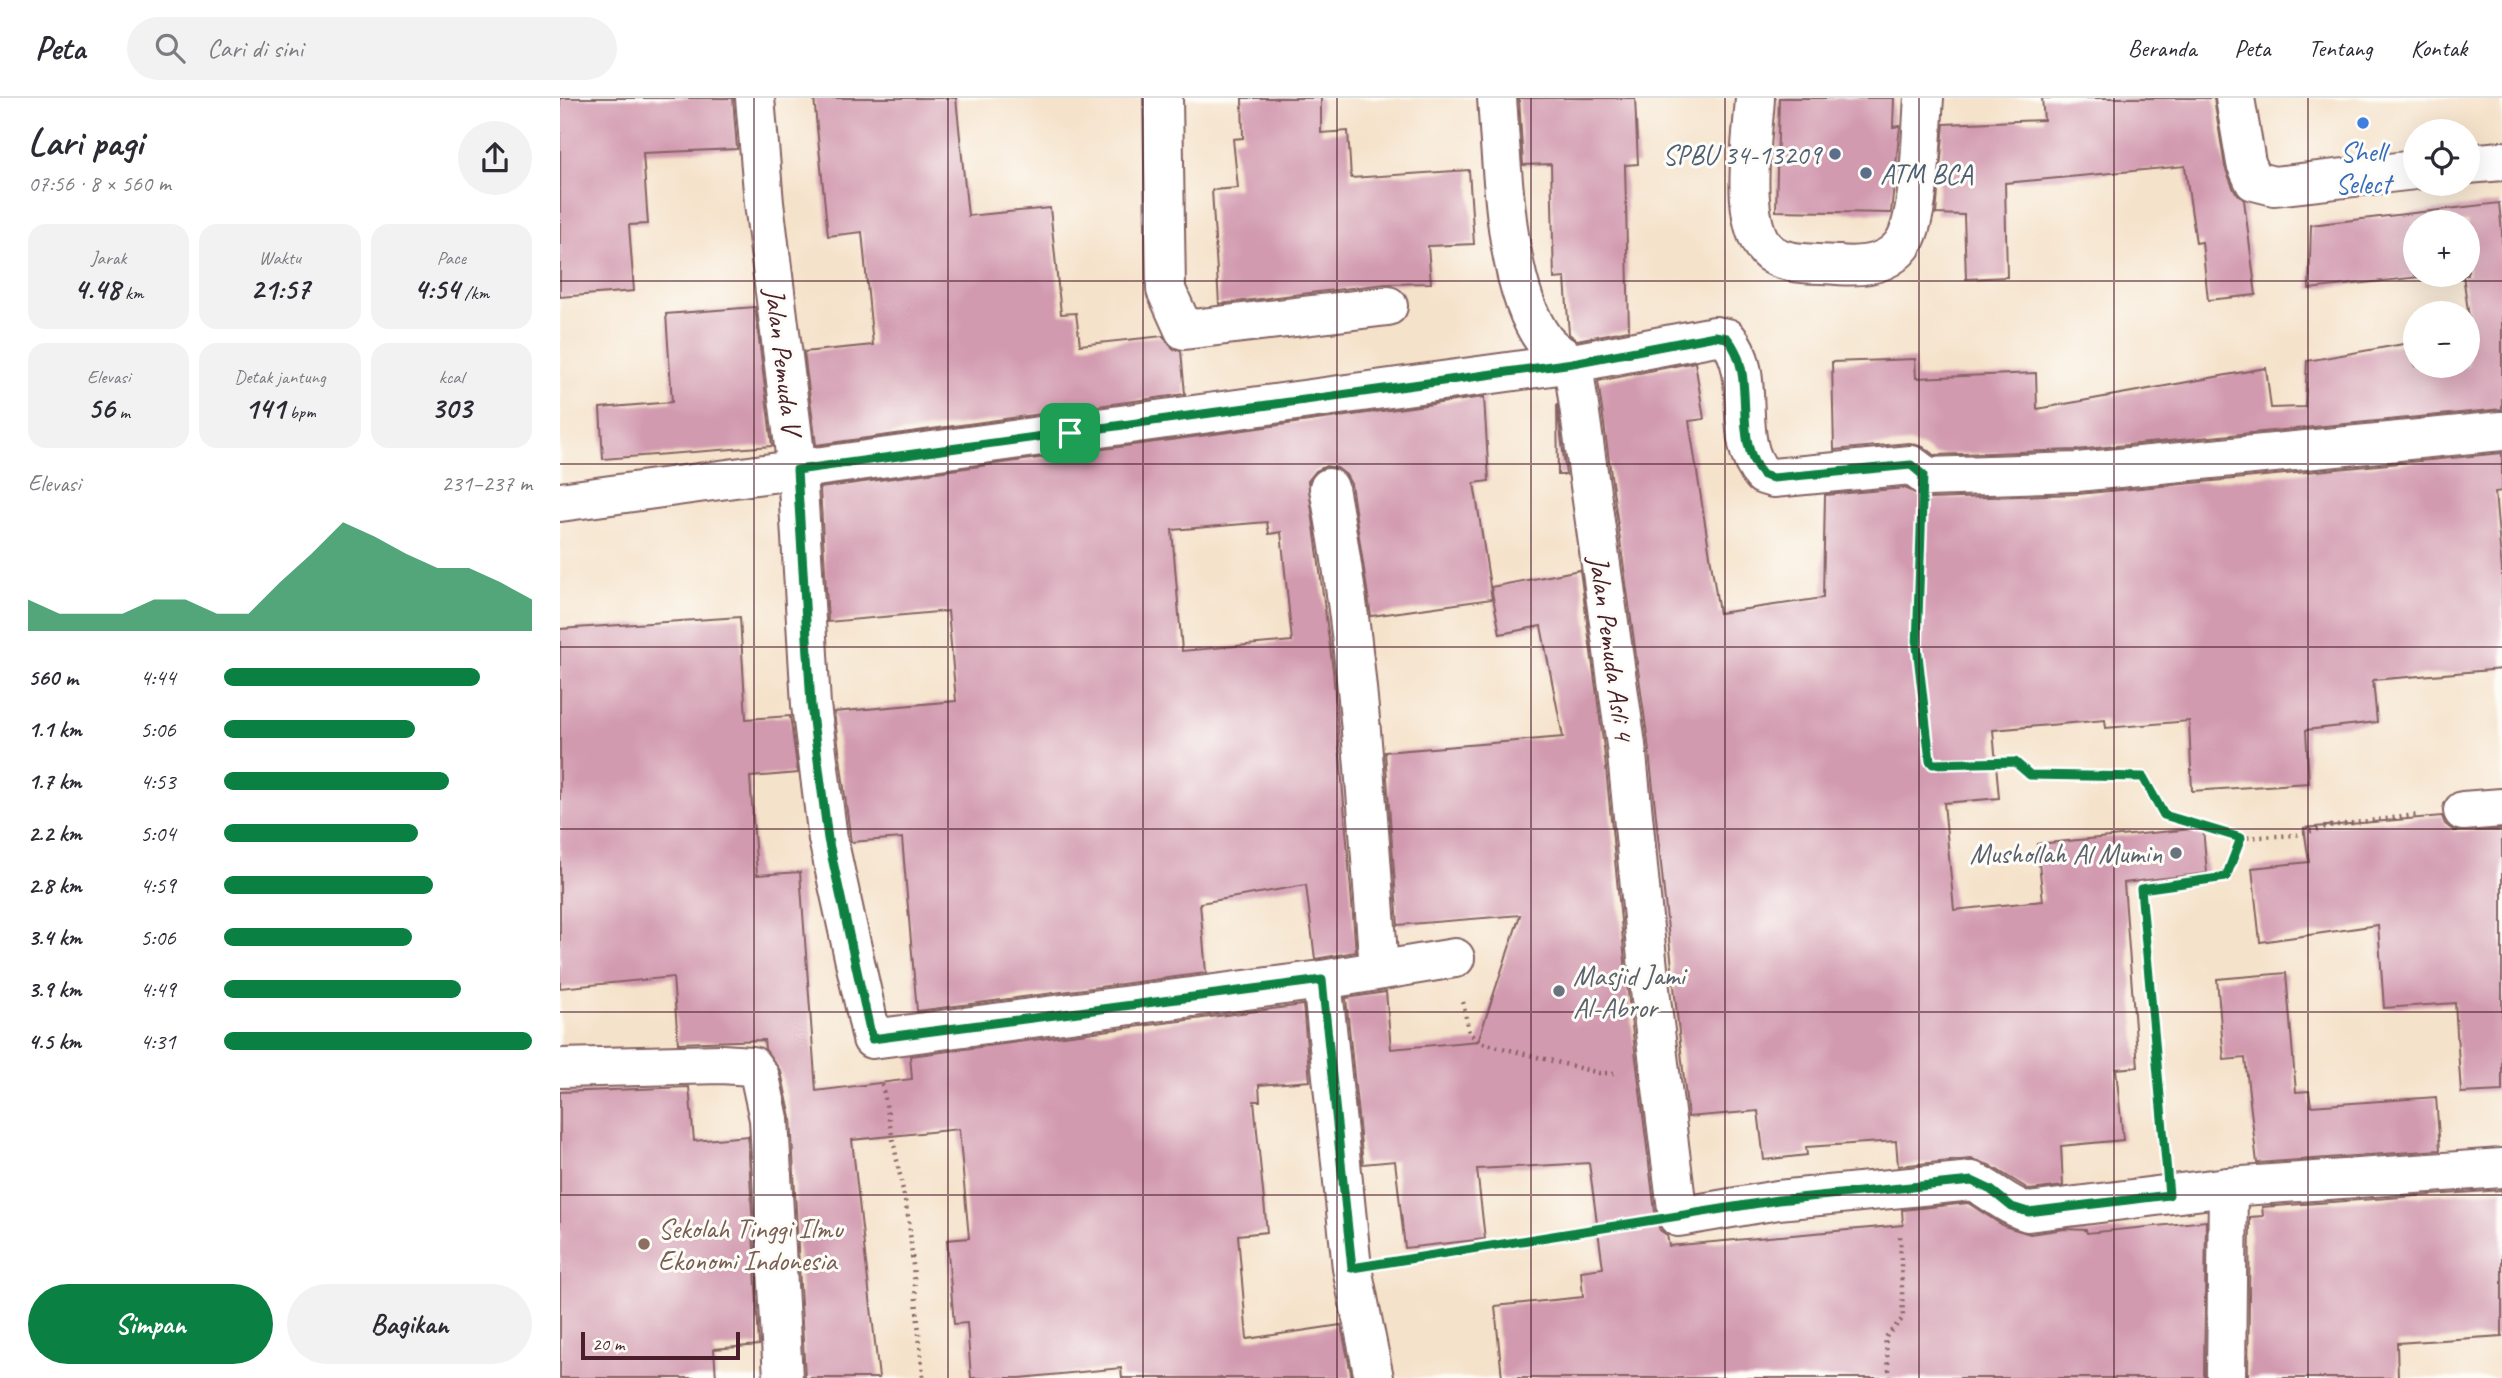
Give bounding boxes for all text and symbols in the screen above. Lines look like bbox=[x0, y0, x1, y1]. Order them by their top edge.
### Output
search box bbox=[127, 17, 617, 80]
text: Peta bbox=[35, 27, 85, 69]
icon: search bbox=[151, 29, 189, 67]
text: Cari di sini bbox=[207, 32, 303, 65]
text: Beranda bbox=[2128, 33, 2196, 63]
text: Peta bbox=[2234, 33, 2270, 63]
text: Tentang bbox=[2308, 33, 2373, 63]
text: Kontak bbox=[2411, 33, 2467, 63]
marker: Shell Select bbox=[2355, 115, 2371, 131]
text: Lari pagi bbox=[28, 119, 143, 166]
map controls bbox=[2403, 119, 2480, 378]
button: locate bbox=[2403, 119, 2480, 196]
button: share bbox=[458, 121, 532, 195]
place label: Shell Select bbox=[2335, 134, 2394, 201]
place label: SPBU 34-13209 bbox=[1663, 137, 1823, 172]
marker: SPBU 34-13209 bbox=[1827, 146, 1843, 162]
place label: ATM BCA bbox=[1880, 156, 1974, 191]
marker: ATM BCA bbox=[1858, 165, 1874, 181]
text: 07:56 · 8 × 560 m bbox=[28, 169, 171, 198]
button: + bbox=[2403, 210, 2480, 287]
text: Jarak bbox=[91, 246, 126, 270]
text: Waktu bbox=[259, 246, 301, 270]
text: Pace bbox=[437, 246, 466, 270]
text: 4.48 bbox=[74, 270, 120, 308]
text: 21:57 bbox=[250, 270, 310, 308]
text: 4:54 bbox=[414, 270, 460, 308]
text: km bbox=[120, 281, 143, 305]
text: /km bbox=[460, 281, 489, 305]
street label: Jalan Pemuda V bbox=[757, 284, 810, 441]
button: − bbox=[2403, 301, 2480, 378]
text: Elevasi bbox=[87, 365, 130, 389]
text: Detak jantung bbox=[234, 365, 326, 389]
text: kcal bbox=[439, 365, 464, 389]
text: 56 bbox=[87, 389, 115, 427]
text: 141 bbox=[244, 389, 285, 427]
text: 303 bbox=[431, 389, 472, 427]
text: m bbox=[115, 400, 130, 424]
text: bpm bbox=[285, 400, 316, 424]
pin bbox=[1040, 403, 1100, 463]
icon: arrive bbox=[1051, 414, 1089, 452]
text: Elevasi bbox=[28, 469, 81, 498]
text: 231–237 m bbox=[441, 469, 532, 498]
street label: Jalan Pemuda Asli 4 bbox=[1581, 552, 1642, 745]
text: 560 m bbox=[28, 663, 78, 692]
text: 4:44 bbox=[140, 663, 176, 692]
text: 1.1 km bbox=[28, 715, 82, 744]
text: 5:06 bbox=[140, 715, 176, 744]
text: 1.7 km bbox=[28, 767, 81, 796]
text: 4:53 bbox=[140, 767, 176, 796]
text: 2.2 km bbox=[28, 819, 82, 848]
text: 5:04 bbox=[140, 819, 176, 848]
place label: Mushollah Al Mumin bbox=[1970, 836, 2162, 871]
marker: Mushollah Al Mumin bbox=[2168, 845, 2184, 861]
text: 2.8 km bbox=[28, 871, 82, 900]
text: 4:59 bbox=[140, 871, 176, 900]
text: 3.4 km bbox=[28, 923, 82, 952]
text: 5:06 bbox=[140, 923, 176, 952]
place label: Masjid Jami Al-Abror bbox=[1573, 958, 1688, 1025]
text: 3.9 km bbox=[28, 975, 81, 1004]
text: 4:49 bbox=[140, 975, 176, 1004]
marker: Masjid Jami Al-Abror bbox=[1551, 983, 1567, 999]
text: 4.5 km bbox=[28, 1027, 81, 1056]
text: 4:31 bbox=[140, 1027, 176, 1056]
place label: Sekolah Tinggi Ilmu Ekonomi Indonesia bbox=[658, 1211, 844, 1278]
marker: Sekolah Tinggi Ilmu Ekonomi Indonesia bbox=[636, 1236, 652, 1252]
button: Simpan bbox=[28, 1284, 273, 1364]
button: Bagikan bbox=[287, 1284, 532, 1364]
scale bar bbox=[581, 1329, 740, 1361]
text: 20 m bbox=[592, 1332, 624, 1356]

